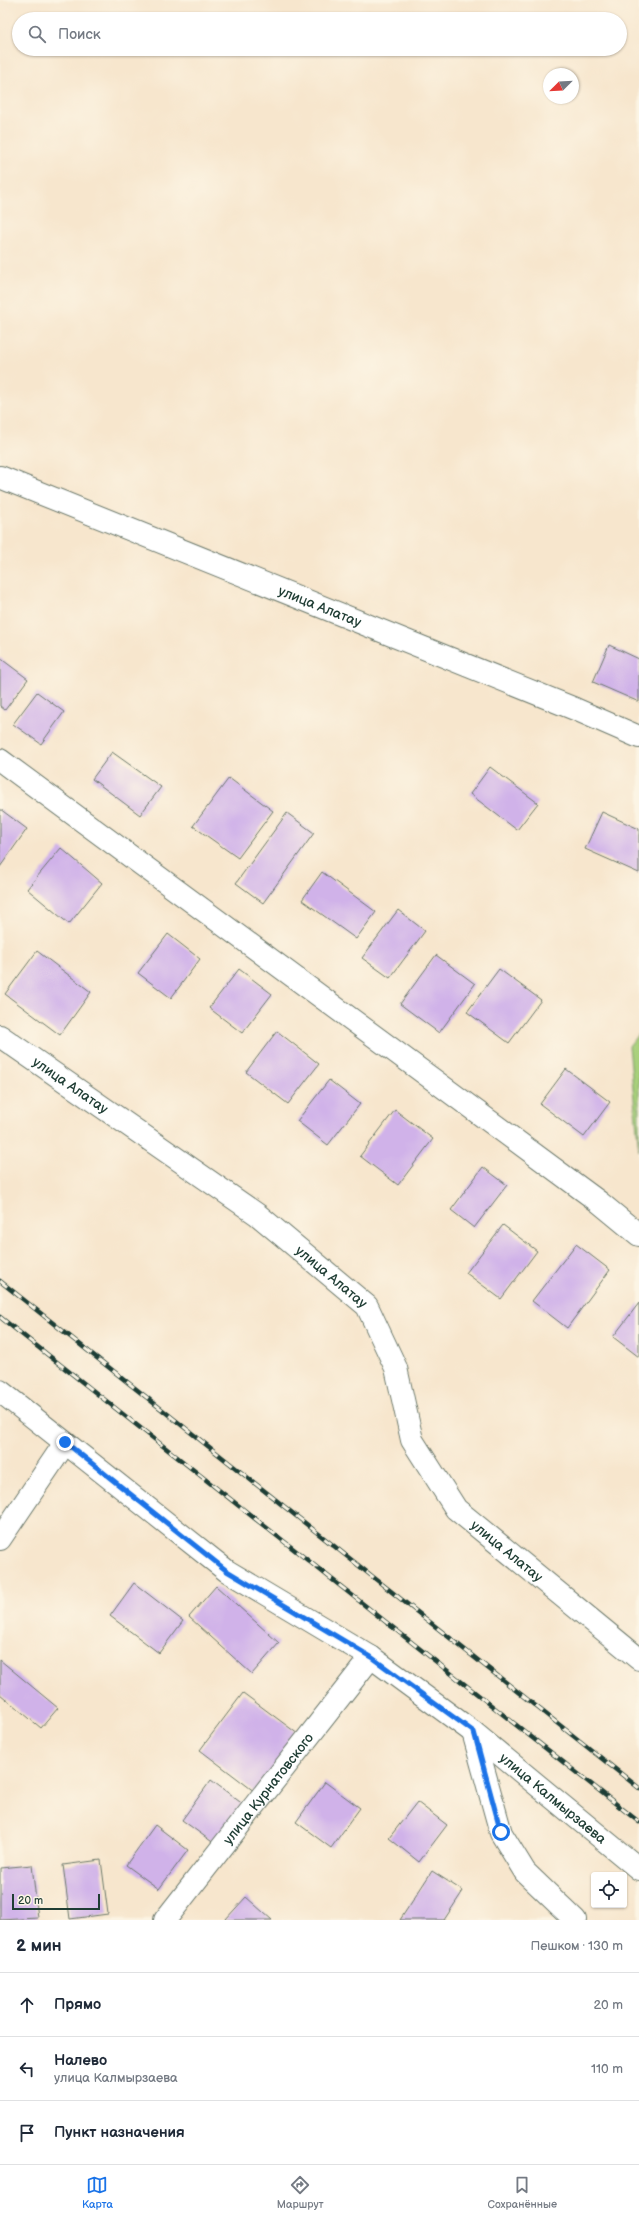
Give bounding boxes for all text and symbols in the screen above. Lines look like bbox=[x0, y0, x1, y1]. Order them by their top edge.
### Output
search box bbox=[12, 12, 627, 56]
icon: search bbox=[26, 23, 48, 45]
text: Поиск bbox=[58, 25, 101, 44]
north arrow bbox=[543, 68, 579, 104]
street label: улица Алатау bbox=[276, 582, 364, 631]
street label: улица Алатау bbox=[29, 1053, 112, 1118]
street label: улица Алатау bbox=[292, 1242, 371, 1312]
route end bbox=[56, 1433, 74, 1451]
street label: улица Алатау bbox=[467, 1517, 547, 1586]
street label: улица Курнатовского bbox=[219, 1730, 317, 1848]
street label: улица Калмырзаева bbox=[496, 1750, 610, 1848]
route start bbox=[492, 1823, 510, 1841]
map controls bbox=[591, 1872, 627, 1908]
button: locate bbox=[591, 1872, 627, 1908]
scale bar bbox=[12, 1892, 100, 1911]
text: 20 m bbox=[18, 1894, 43, 1907]
text: 2 мин bbox=[16, 1936, 62, 1956]
text: Пешком · 130 m bbox=[531, 1938, 623, 1954]
icon: ahead bbox=[16, 1994, 38, 2016]
text: Прямо bbox=[54, 1995, 101, 2014]
text: 20 m bbox=[593, 1997, 623, 2013]
text: Налево bbox=[54, 2051, 107, 2070]
icon: left bbox=[16, 2058, 38, 2080]
text: 110 m bbox=[591, 2061, 623, 2077]
text: улица Калмырзаева bbox=[54, 2070, 178, 2086]
icon: arrive bbox=[16, 2122, 38, 2144]
text: Пункт назначения bbox=[54, 2123, 185, 2142]
tab: Карта bbox=[82, 2174, 113, 2211]
tab: Маршрут bbox=[277, 2174, 324, 2211]
tab: Сохранённые bbox=[488, 2174, 557, 2211]

